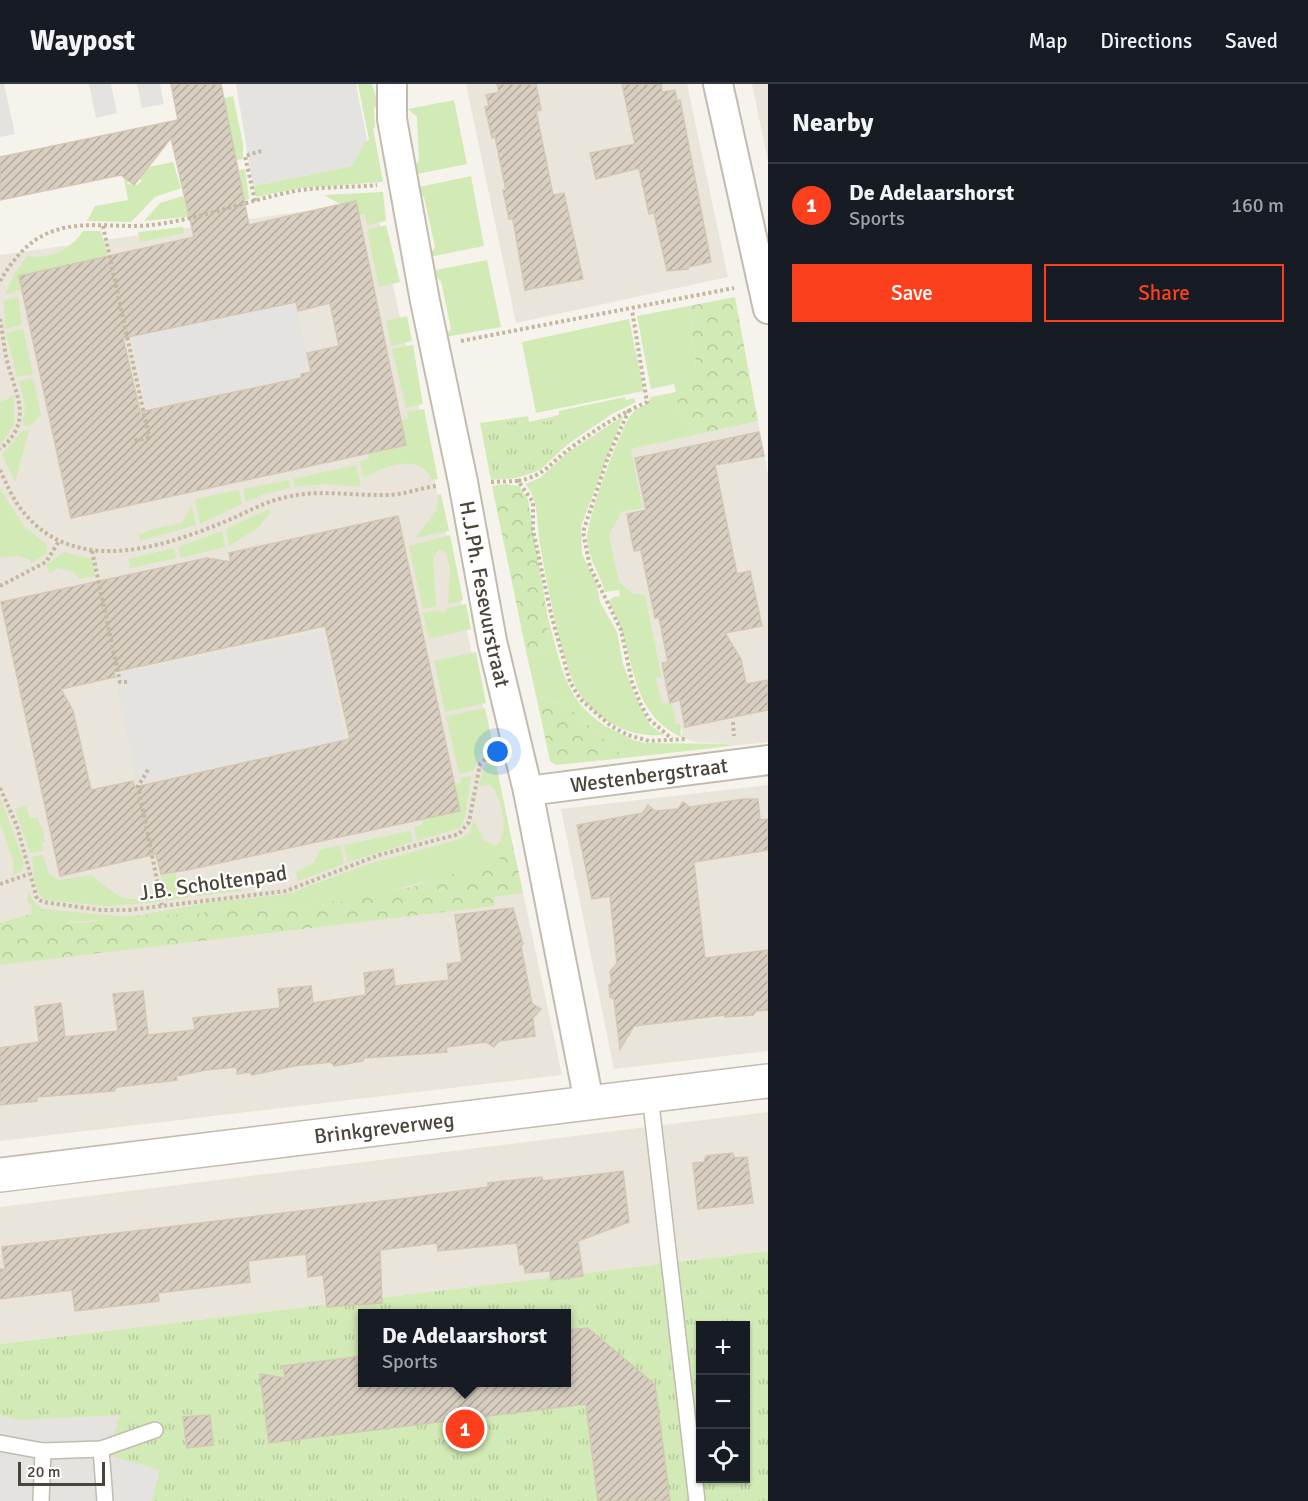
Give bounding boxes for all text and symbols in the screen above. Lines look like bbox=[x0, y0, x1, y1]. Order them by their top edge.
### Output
text: Waypost bbox=[30, 24, 135, 58]
text: Map bbox=[1029, 28, 1067, 54]
text: Directions bbox=[1100, 28, 1192, 54]
text: Saved bbox=[1225, 28, 1278, 54]
text: Nearby bbox=[792, 107, 873, 139]
text: De Adelaarshorst bbox=[849, 179, 1014, 206]
text: 1 bbox=[806, 193, 817, 218]
text: 160 m bbox=[1231, 193, 1284, 218]
text: Sports bbox=[849, 206, 905, 231]
button: Save bbox=[792, 264, 1032, 322]
button: Share bbox=[1044, 264, 1284, 322]
street label: H.J.Ph. Fesevurstraat bbox=[454, 499, 516, 690]
your location bbox=[483, 737, 512, 766]
street label: Westenbergstraat bbox=[569, 752, 729, 798]
street label: J.B. Scholtenpad bbox=[137, 860, 289, 906]
street label: Brinkgreverweg bbox=[313, 1107, 456, 1149]
popup bbox=[358, 1309, 571, 1387]
map controls bbox=[696, 1321, 750, 1483]
button: + bbox=[696, 1321, 750, 1375]
text: De Adelaarshorst bbox=[382, 1322, 547, 1349]
text: Sports bbox=[382, 1349, 438, 1374]
button: − bbox=[696, 1375, 750, 1429]
pin: 1 bbox=[446, 1406, 484, 1452]
button: locate bbox=[696, 1429, 750, 1483]
scale bar bbox=[18, 1459, 105, 1486]
text: 20 m bbox=[27, 1462, 61, 1482]

